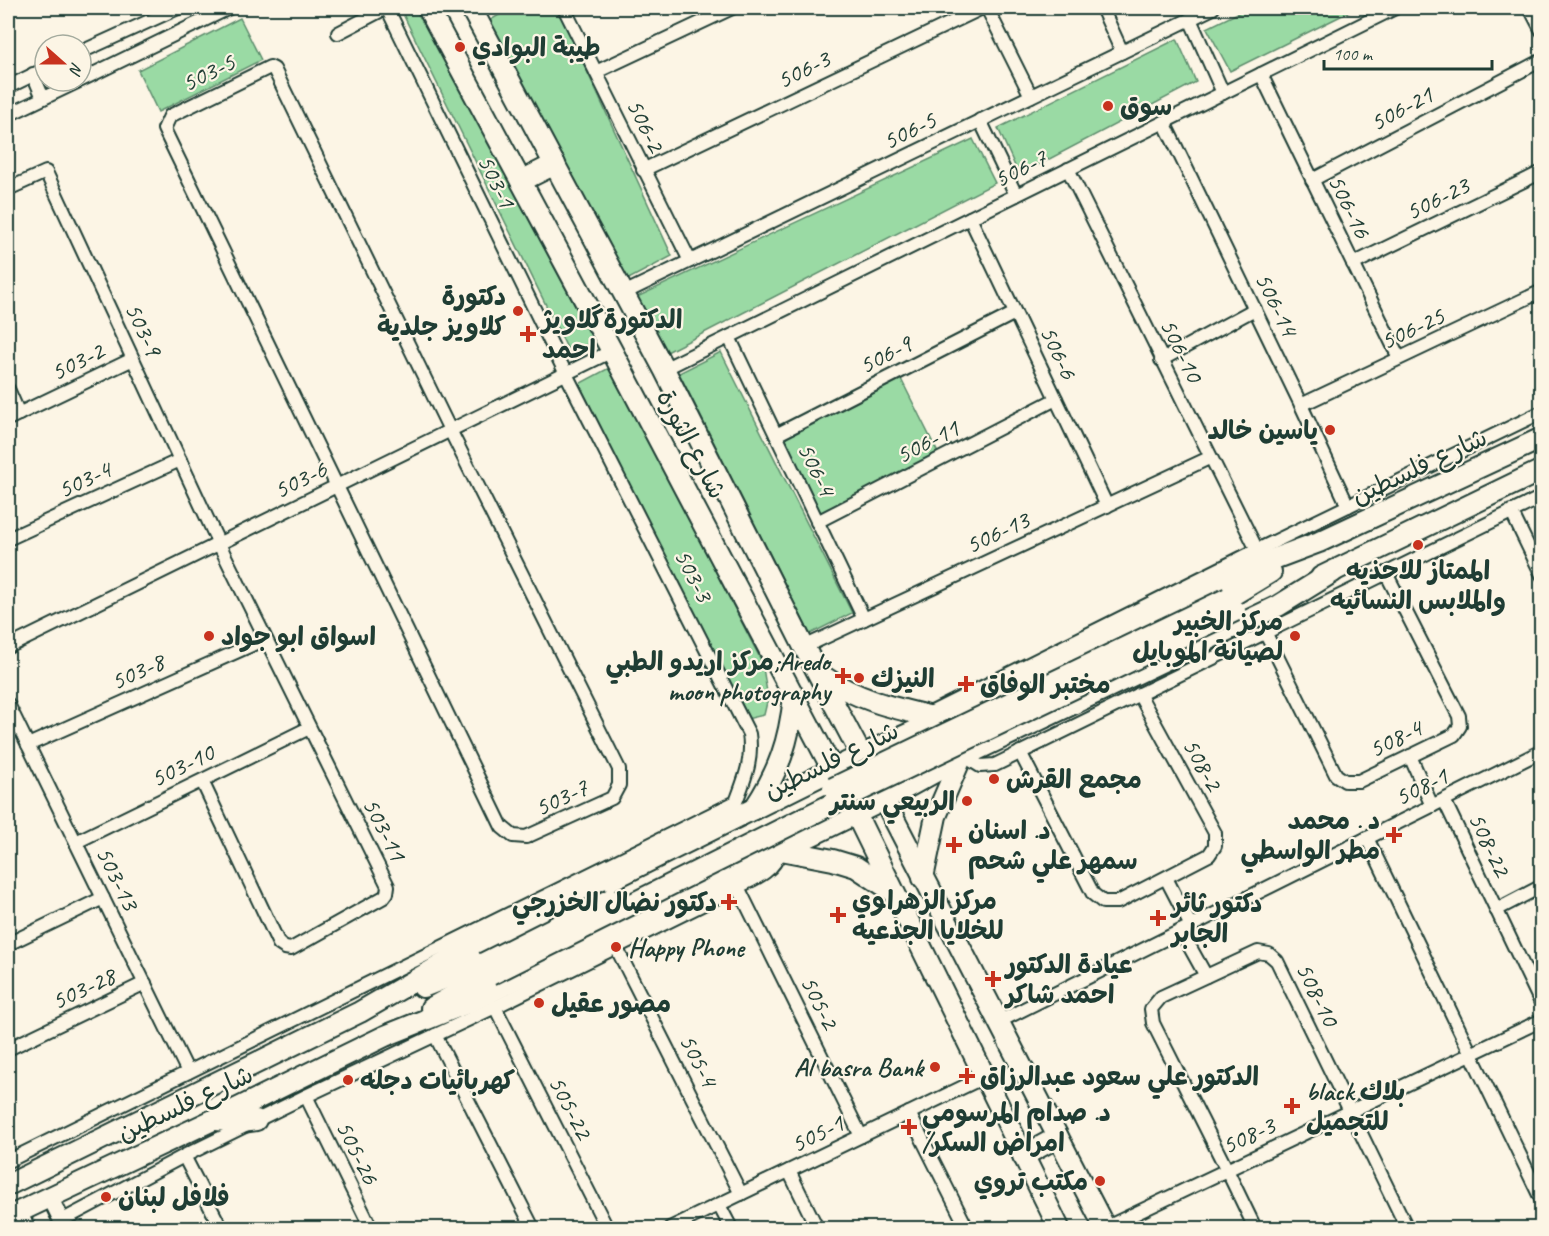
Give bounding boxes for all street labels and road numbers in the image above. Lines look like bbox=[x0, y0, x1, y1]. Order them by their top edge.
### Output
street label: 506-3 bbox=[771, 41, 837, 96]
street label: 503-5 bbox=[176, 45, 241, 99]
street label: 506-21 bbox=[1364, 78, 1440, 139]
street label: 506-2 bbox=[619, 93, 674, 159]
street label: 506-5 bbox=[877, 103, 942, 157]
street label: 506-7 bbox=[988, 141, 1053, 195]
street label: 503-1 bbox=[470, 149, 524, 214]
street label: 506-23 bbox=[1400, 168, 1477, 228]
street label: 506-16 bbox=[1320, 169, 1380, 245]
street label: 506-14 bbox=[1247, 267, 1307, 344]
street label: 503-9 bbox=[117, 297, 171, 363]
street label: 506-25 bbox=[1375, 299, 1451, 358]
street label: 506-10 bbox=[1152, 313, 1212, 390]
street label: 506-6 bbox=[1032, 320, 1086, 385]
street label: 506-9 bbox=[853, 326, 919, 382]
street label: 503-2 bbox=[45, 333, 111, 388]
street label: شارع الثورة bbox=[648, 384, 734, 505]
street label: 506-11 bbox=[890, 411, 966, 471]
street label: شارع فلسطين bbox=[1346, 421, 1493, 513]
street label: 506-4 bbox=[790, 437, 845, 503]
street label: 503-4 bbox=[52, 452, 118, 506]
street label: 503-6 bbox=[268, 452, 333, 506]
street label: 506-13 bbox=[960, 502, 1037, 562]
street label: 503-3 bbox=[666, 543, 722, 609]
street label: 503-8 bbox=[105, 644, 171, 698]
street label: 508-4 bbox=[1363, 710, 1429, 765]
street label: شارع فلسطين bbox=[758, 714, 905, 808]
street label: 508-2 bbox=[1175, 732, 1232, 798]
street label: 503-10 bbox=[145, 735, 222, 795]
street label: 508-1 bbox=[1389, 759, 1454, 813]
street label: 503-7 bbox=[529, 770, 594, 824]
street label: 503-11 bbox=[355, 792, 415, 868]
street label: 508-22 bbox=[1460, 807, 1520, 884]
street label: 503-13 bbox=[88, 841, 148, 918]
street label: 508-10 bbox=[1288, 957, 1348, 1034]
street label: 503-28 bbox=[46, 958, 123, 1018]
street label: 505-2 bbox=[793, 970, 848, 1036]
street label: 505-4 bbox=[671, 1028, 727, 1094]
street label: شارع فلسطين bbox=[112, 1058, 259, 1150]
street label: 505-22 bbox=[541, 1070, 602, 1147]
street label: 505-1 bbox=[785, 1106, 850, 1160]
street label: 508-3 bbox=[1216, 1108, 1282, 1162]
street label: 505-26 bbox=[328, 1115, 388, 1191]

